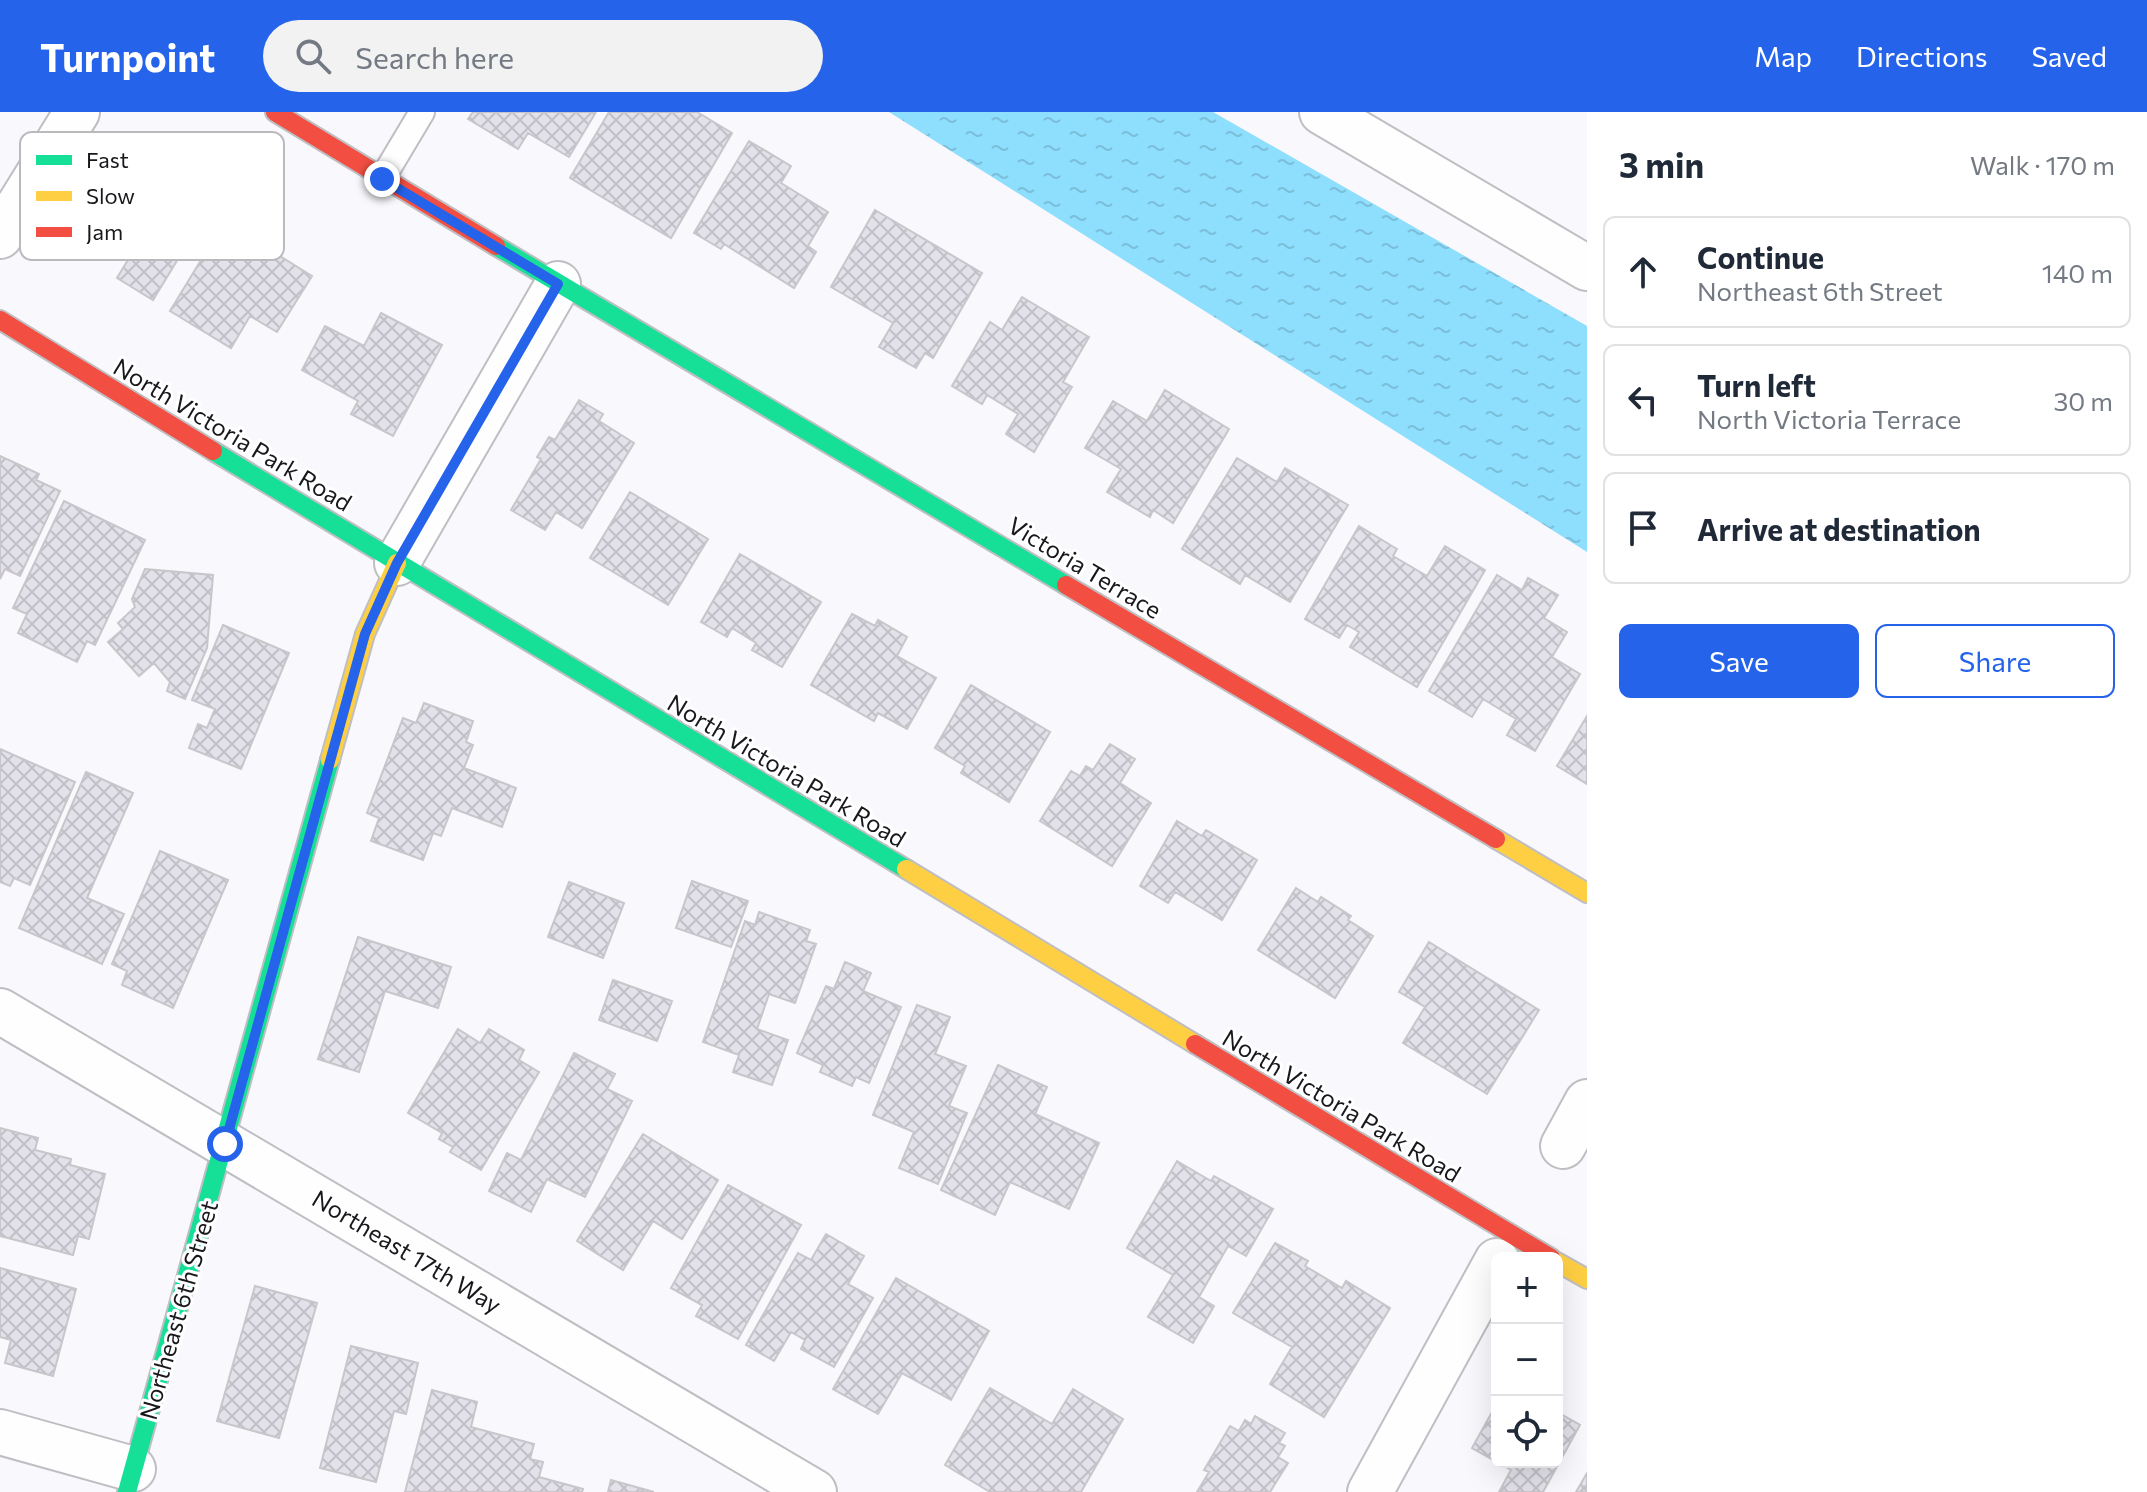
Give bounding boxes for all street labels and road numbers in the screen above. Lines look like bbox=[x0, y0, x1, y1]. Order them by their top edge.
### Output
street label: North Victoria Park Road bbox=[109, 351, 357, 517]
street label: Victoria Terrace bbox=[1003, 510, 1167, 624]
street label: North Victoria Park Road bbox=[663, 687, 911, 853]
street label: North Victoria Park Road bbox=[1218, 1022, 1466, 1188]
street label: Northeast 17th Way bbox=[307, 1183, 507, 1319]
street label: Northeast 6th Street bbox=[133, 1197, 223, 1423]

